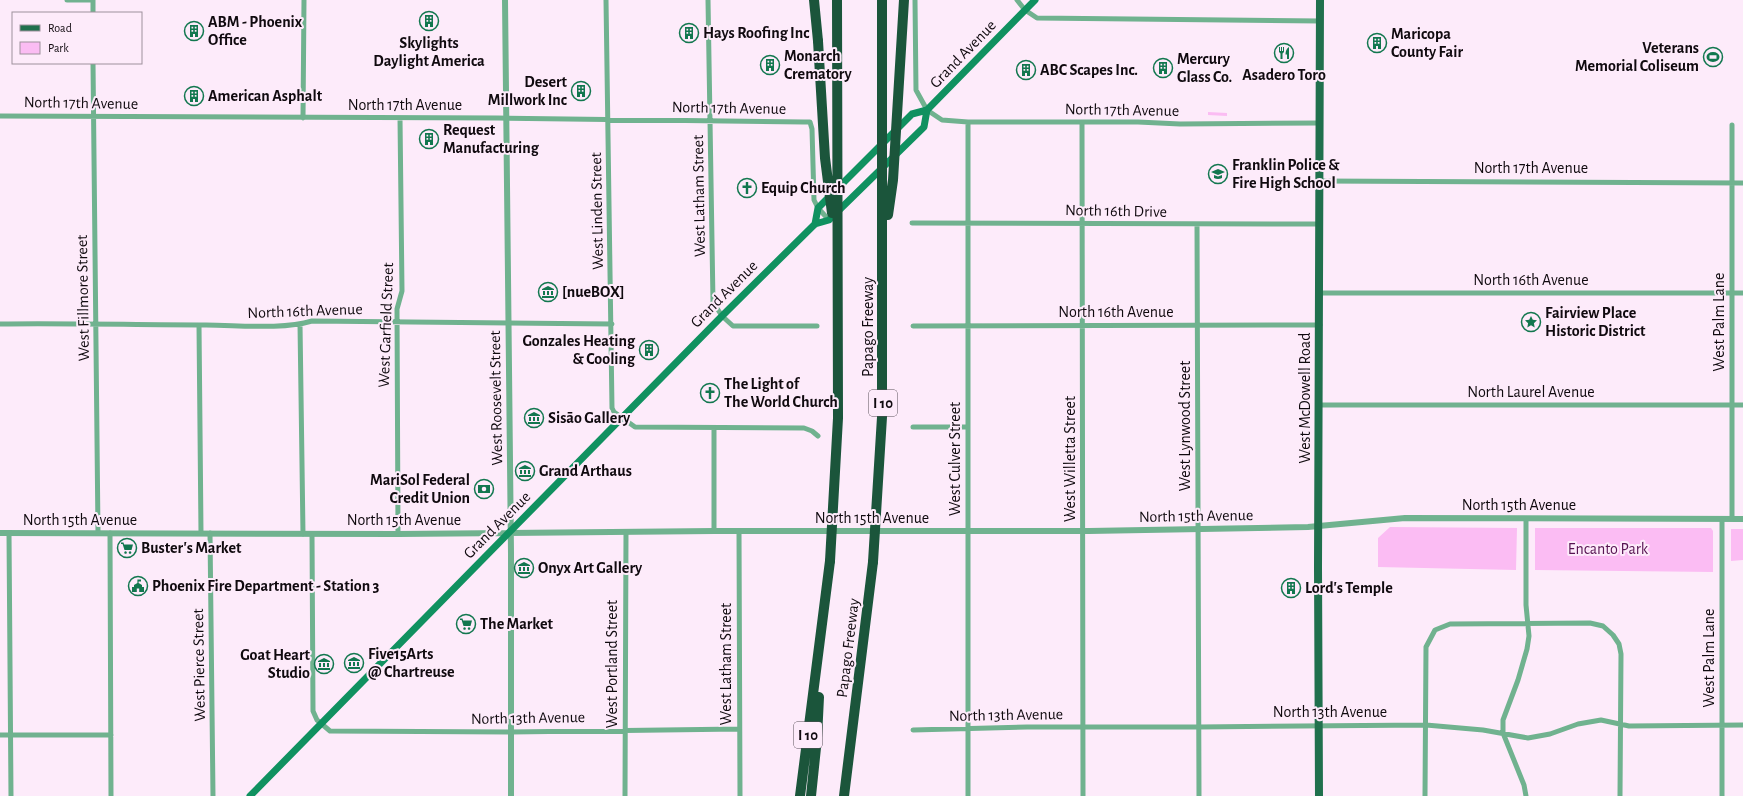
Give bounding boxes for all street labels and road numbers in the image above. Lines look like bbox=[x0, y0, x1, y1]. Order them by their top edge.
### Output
street label: Grand Avenue bbox=[927, 17, 999, 91]
street label: North 17th Avenue bbox=[24, 94, 138, 112]
street label: North 17th Avenue bbox=[348, 97, 462, 113]
street label: North 17th Avenue bbox=[672, 99, 786, 117]
street label: North 17th Avenue bbox=[1065, 101, 1179, 119]
street label: West Latham Street bbox=[690, 135, 708, 257]
street label: West Linden Street bbox=[588, 152, 606, 270]
street label: North 17th Avenue bbox=[1474, 160, 1588, 176]
street label: North 16th Drive bbox=[1065, 202, 1167, 220]
street label: West Fillmore Street bbox=[74, 235, 92, 361]
street label: Grand Avenue bbox=[687, 257, 761, 331]
street label: West Garfield Street bbox=[376, 262, 396, 388]
street label: North 16th Avenue bbox=[1473, 272, 1589, 288]
street label: West Palm Lane bbox=[1711, 273, 1727, 371]
street label: Papago Freeway bbox=[860, 277, 877, 377]
street label: North 16th Avenue bbox=[247, 301, 363, 321]
street label: North 16th Avenue bbox=[1058, 304, 1174, 320]
street label: West Roosevelt Street bbox=[487, 330, 505, 466]
street label: West McDowell Road bbox=[1297, 333, 1313, 463]
street label: West Lynwood Street bbox=[1177, 361, 1194, 491]
street label: North Laurel Avenue bbox=[1467, 384, 1595, 400]
road number: I 10 bbox=[869, 390, 897, 416]
street label: West Willetta Street bbox=[1062, 396, 1078, 522]
street label: West Culver Street bbox=[947, 402, 963, 516]
street label: Grand Avenue bbox=[460, 488, 534, 562]
street label: North 15th Avenue bbox=[1462, 497, 1576, 513]
street label: North 15th Avenue bbox=[1139, 507, 1253, 525]
street label: North 15th Avenue bbox=[815, 510, 929, 526]
street label: North 15th Avenue bbox=[23, 512, 137, 528]
street label: North 15th Avenue bbox=[347, 512, 461, 528]
street label: Papago Freeway bbox=[834, 597, 863, 699]
street label: West Portland Street bbox=[604, 600, 620, 728]
street label: West Latham Street bbox=[718, 603, 734, 725]
street label: West Pierce Street bbox=[190, 608, 208, 722]
street label: West Palm Lane bbox=[1701, 609, 1717, 707]
street label: North 13th Avenue bbox=[1273, 704, 1387, 720]
street label: North 13th Avenue bbox=[949, 706, 1063, 724]
street label: North 13th Avenue bbox=[471, 709, 585, 727]
road number: I 10 bbox=[794, 722, 822, 748]

